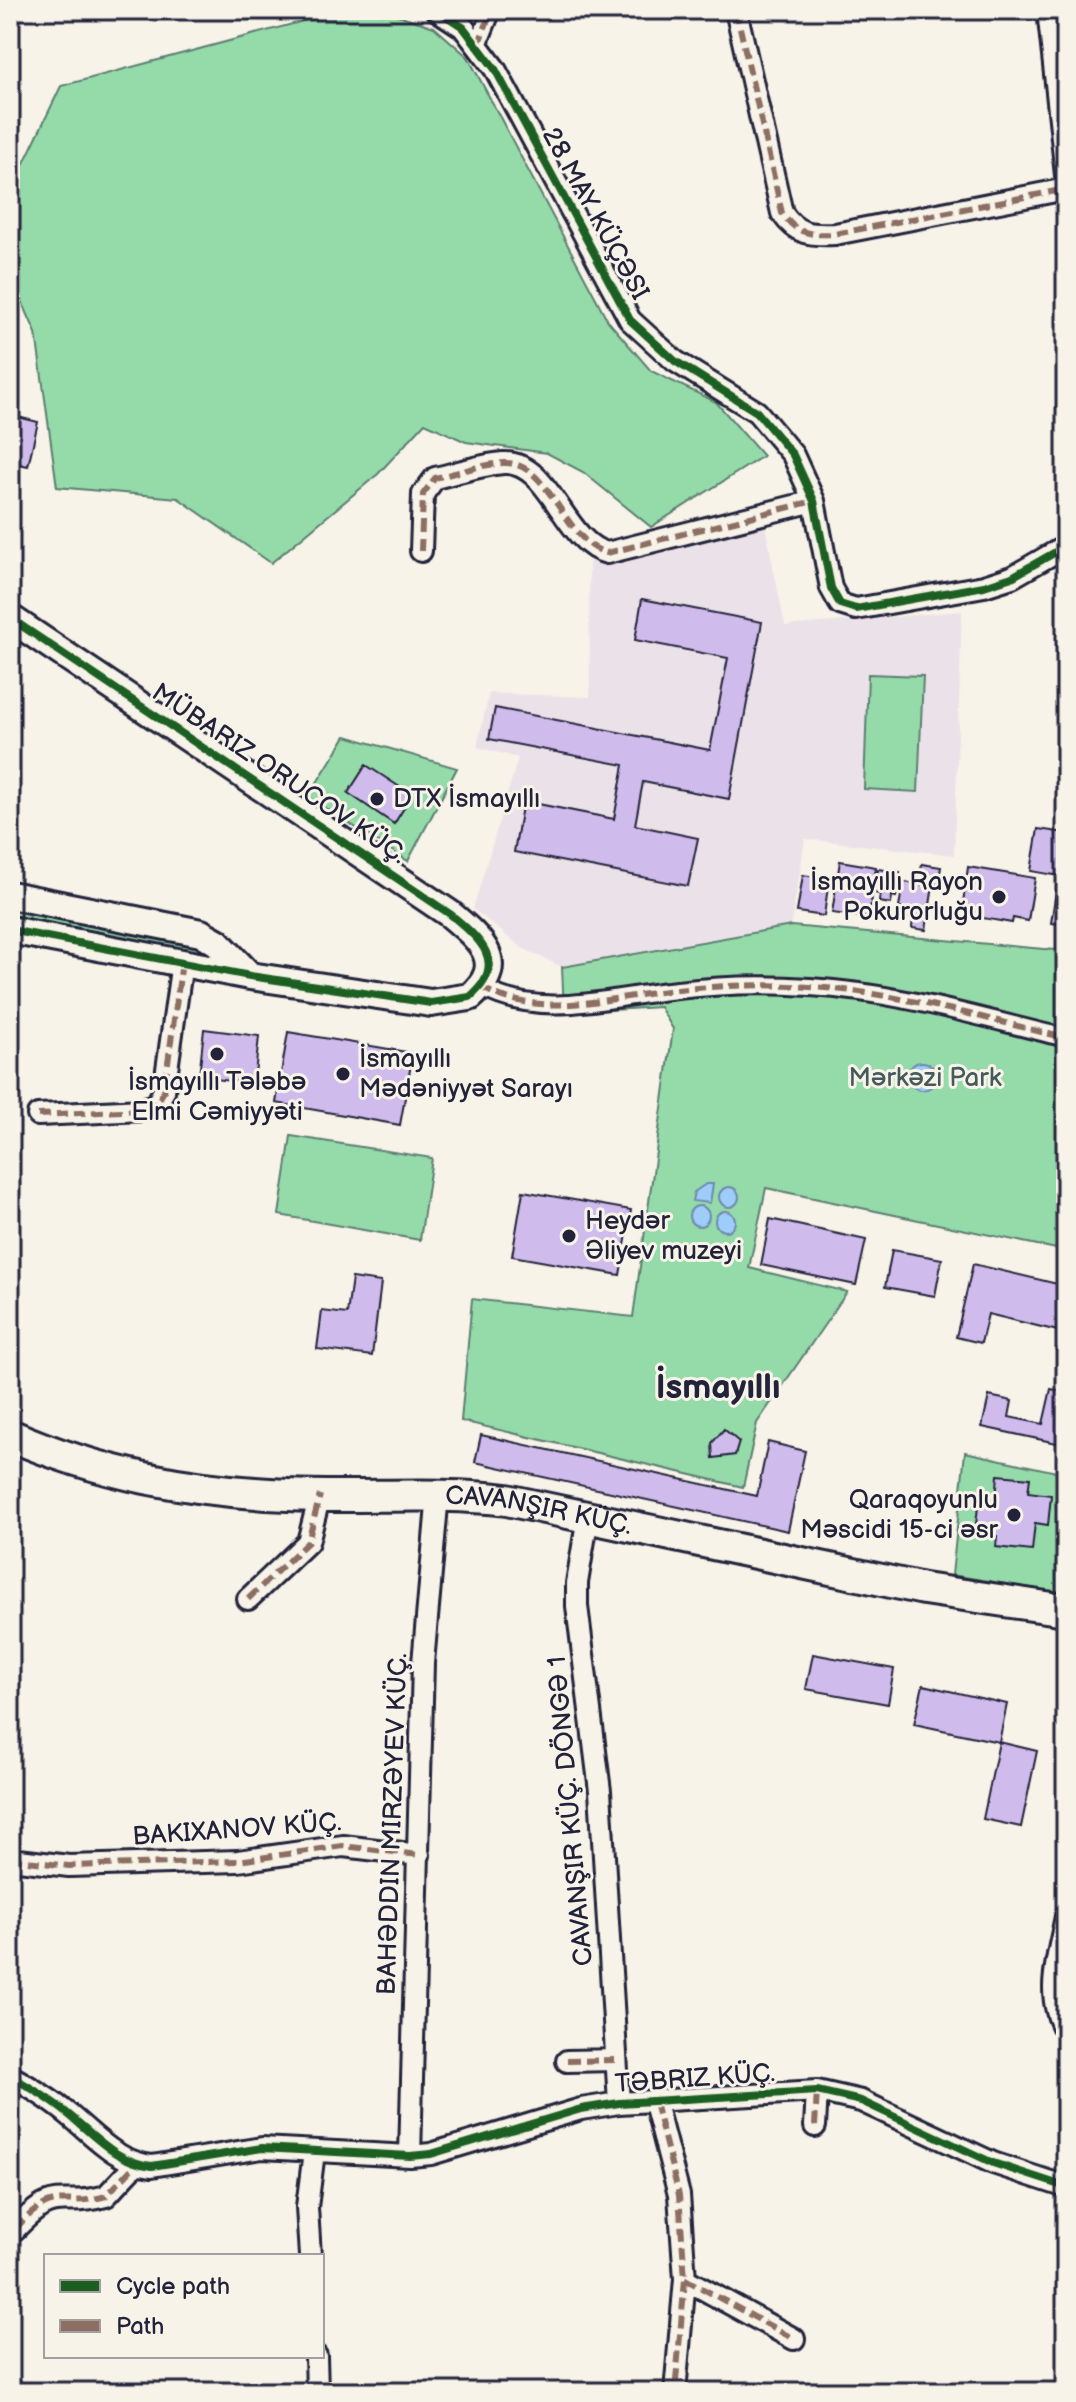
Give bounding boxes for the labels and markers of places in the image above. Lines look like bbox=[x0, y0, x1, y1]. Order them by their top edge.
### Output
place label: DTX İsmayıllı bbox=[393, 783, 540, 815]
marker: DTX İsmayıllı bbox=[368, 790, 386, 808]
place label: İsmayıllı Rayon Pokurorluğu bbox=[810, 866, 983, 928]
marker: İsmayıllı Rayon Pokurorluğu bbox=[990, 888, 1008, 906]
place label: İsmayıllı Mədəniyyət Sarayı bbox=[359, 1043, 573, 1105]
marker: İsmayıllı Tələbə Elmi Cəmiyyəti bbox=[208, 1045, 226, 1063]
marker: İsmayıllı Mədəniyyət Sarayı bbox=[334, 1065, 352, 1083]
place label: İsmayıllı Tələbə Elmi Cəmiyyəti bbox=[128, 1066, 306, 1128]
place label: Heydər Əliyev muzeyi bbox=[585, 1206, 742, 1267]
marker: Heydər Əliyev muzeyi bbox=[560, 1227, 578, 1245]
place label: Qaraqoyunlu Məscidi 15-ci əsr bbox=[800, 1485, 999, 1546]
marker: Qaraqoyunlu Məscidi 15-ci əsr bbox=[1005, 1506, 1023, 1524]

